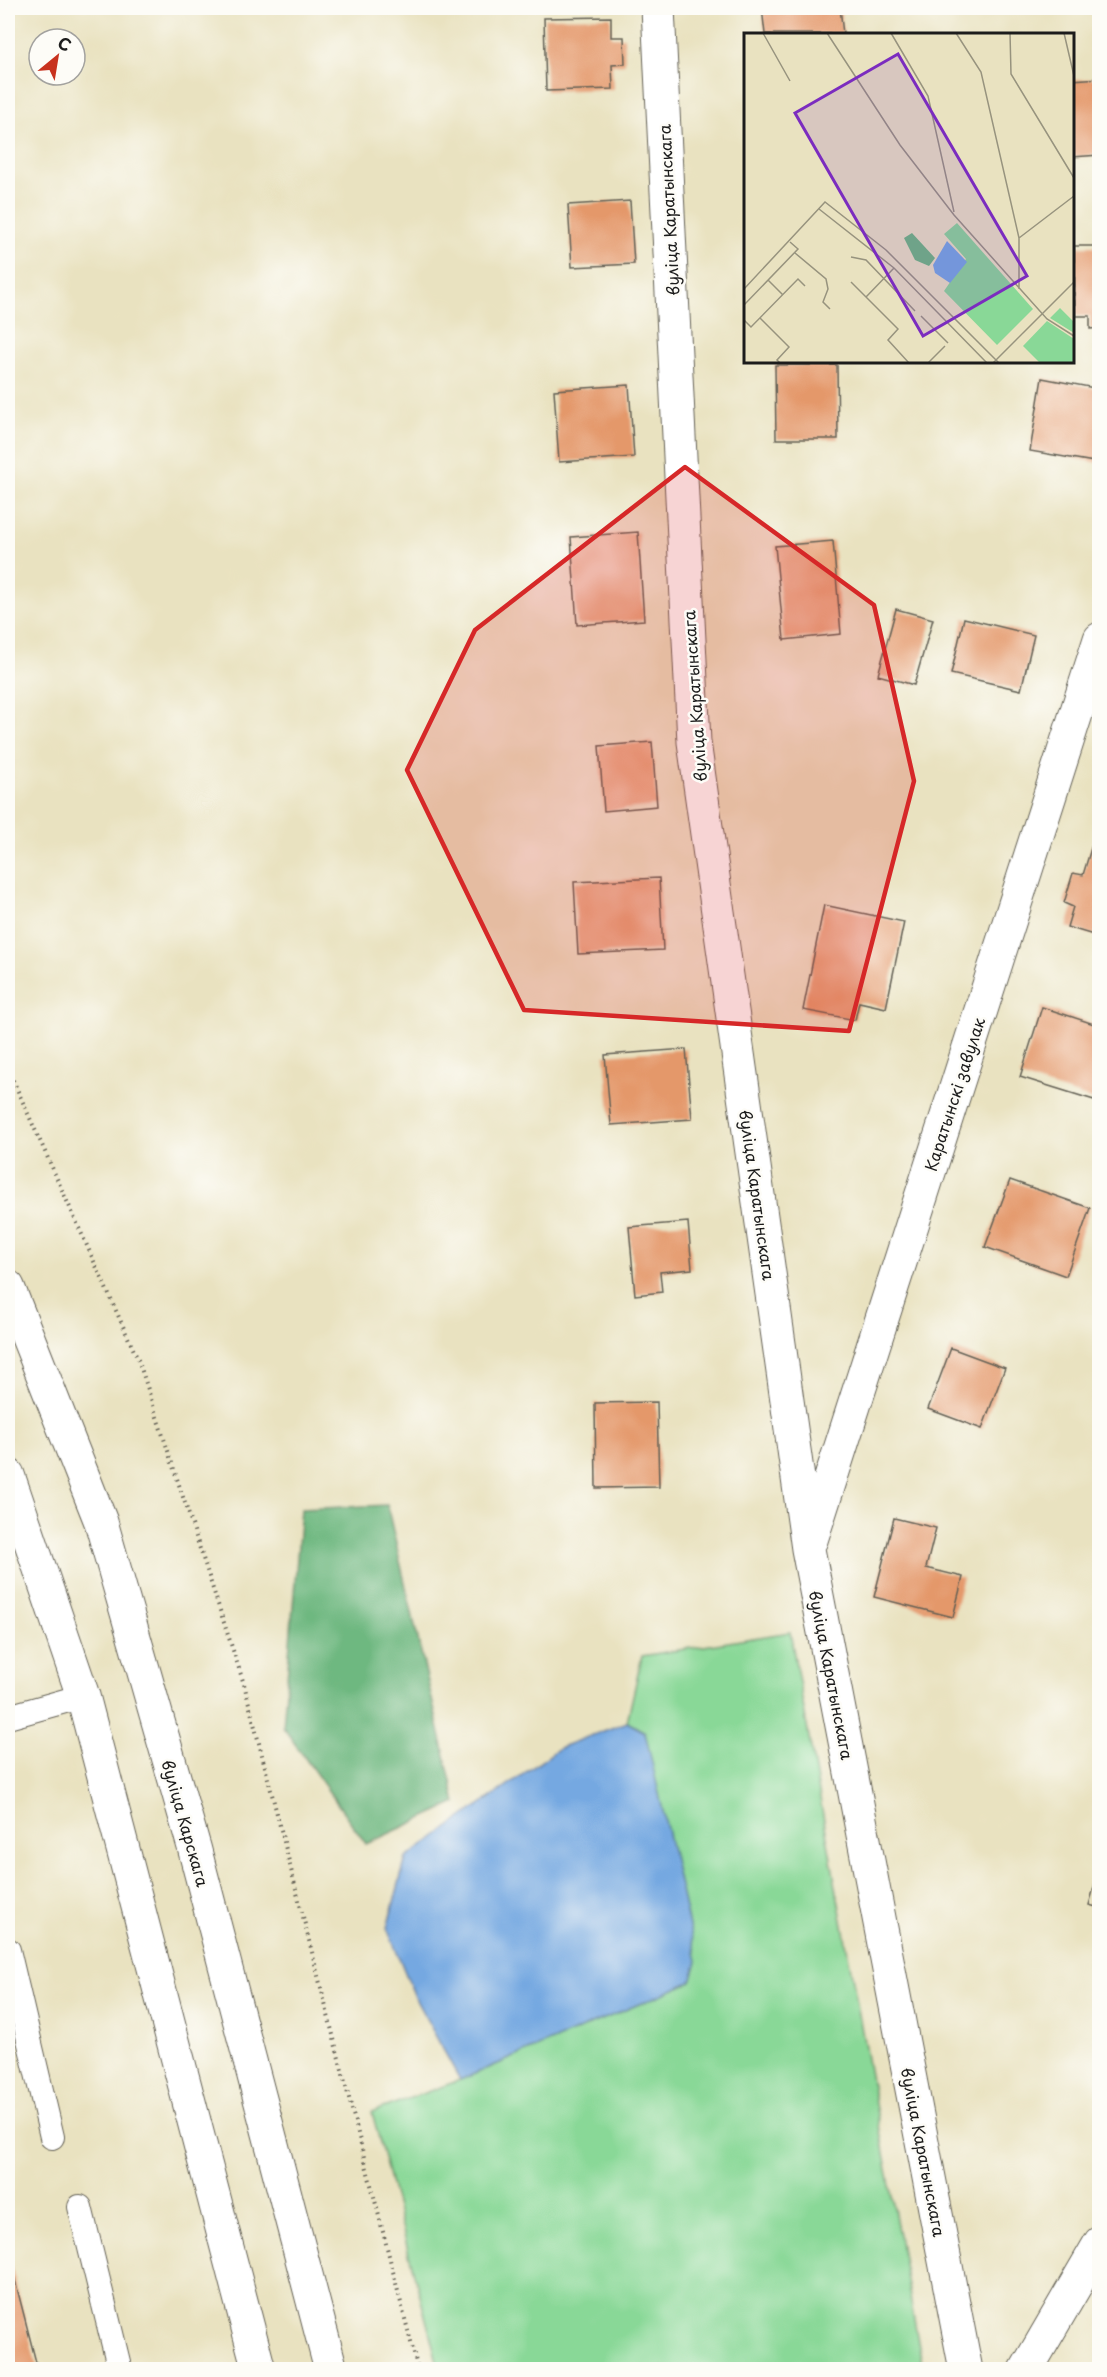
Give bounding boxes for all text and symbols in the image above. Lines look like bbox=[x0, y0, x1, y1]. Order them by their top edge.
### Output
north arrow bbox=[27, 27, 87, 87]
text: С bbox=[54, 30, 76, 57]
inset map bbox=[744, 33, 1074, 363]
street label: вуліца Каратынскага bbox=[652, 124, 684, 296]
street label: вуліца Каратынскага bbox=[676, 610, 712, 782]
street label: Каратынскі завулак bbox=[918, 1014, 990, 1174]
street label: вуліца Каратынскага bbox=[734, 1108, 782, 1282]
street label: вуліца Каратынскага bbox=[804, 1588, 860, 1762]
street label: вуліца Карскага bbox=[156, 1757, 216, 1889]
street label: вуліца Каратынскага bbox=[896, 2065, 952, 2239]

